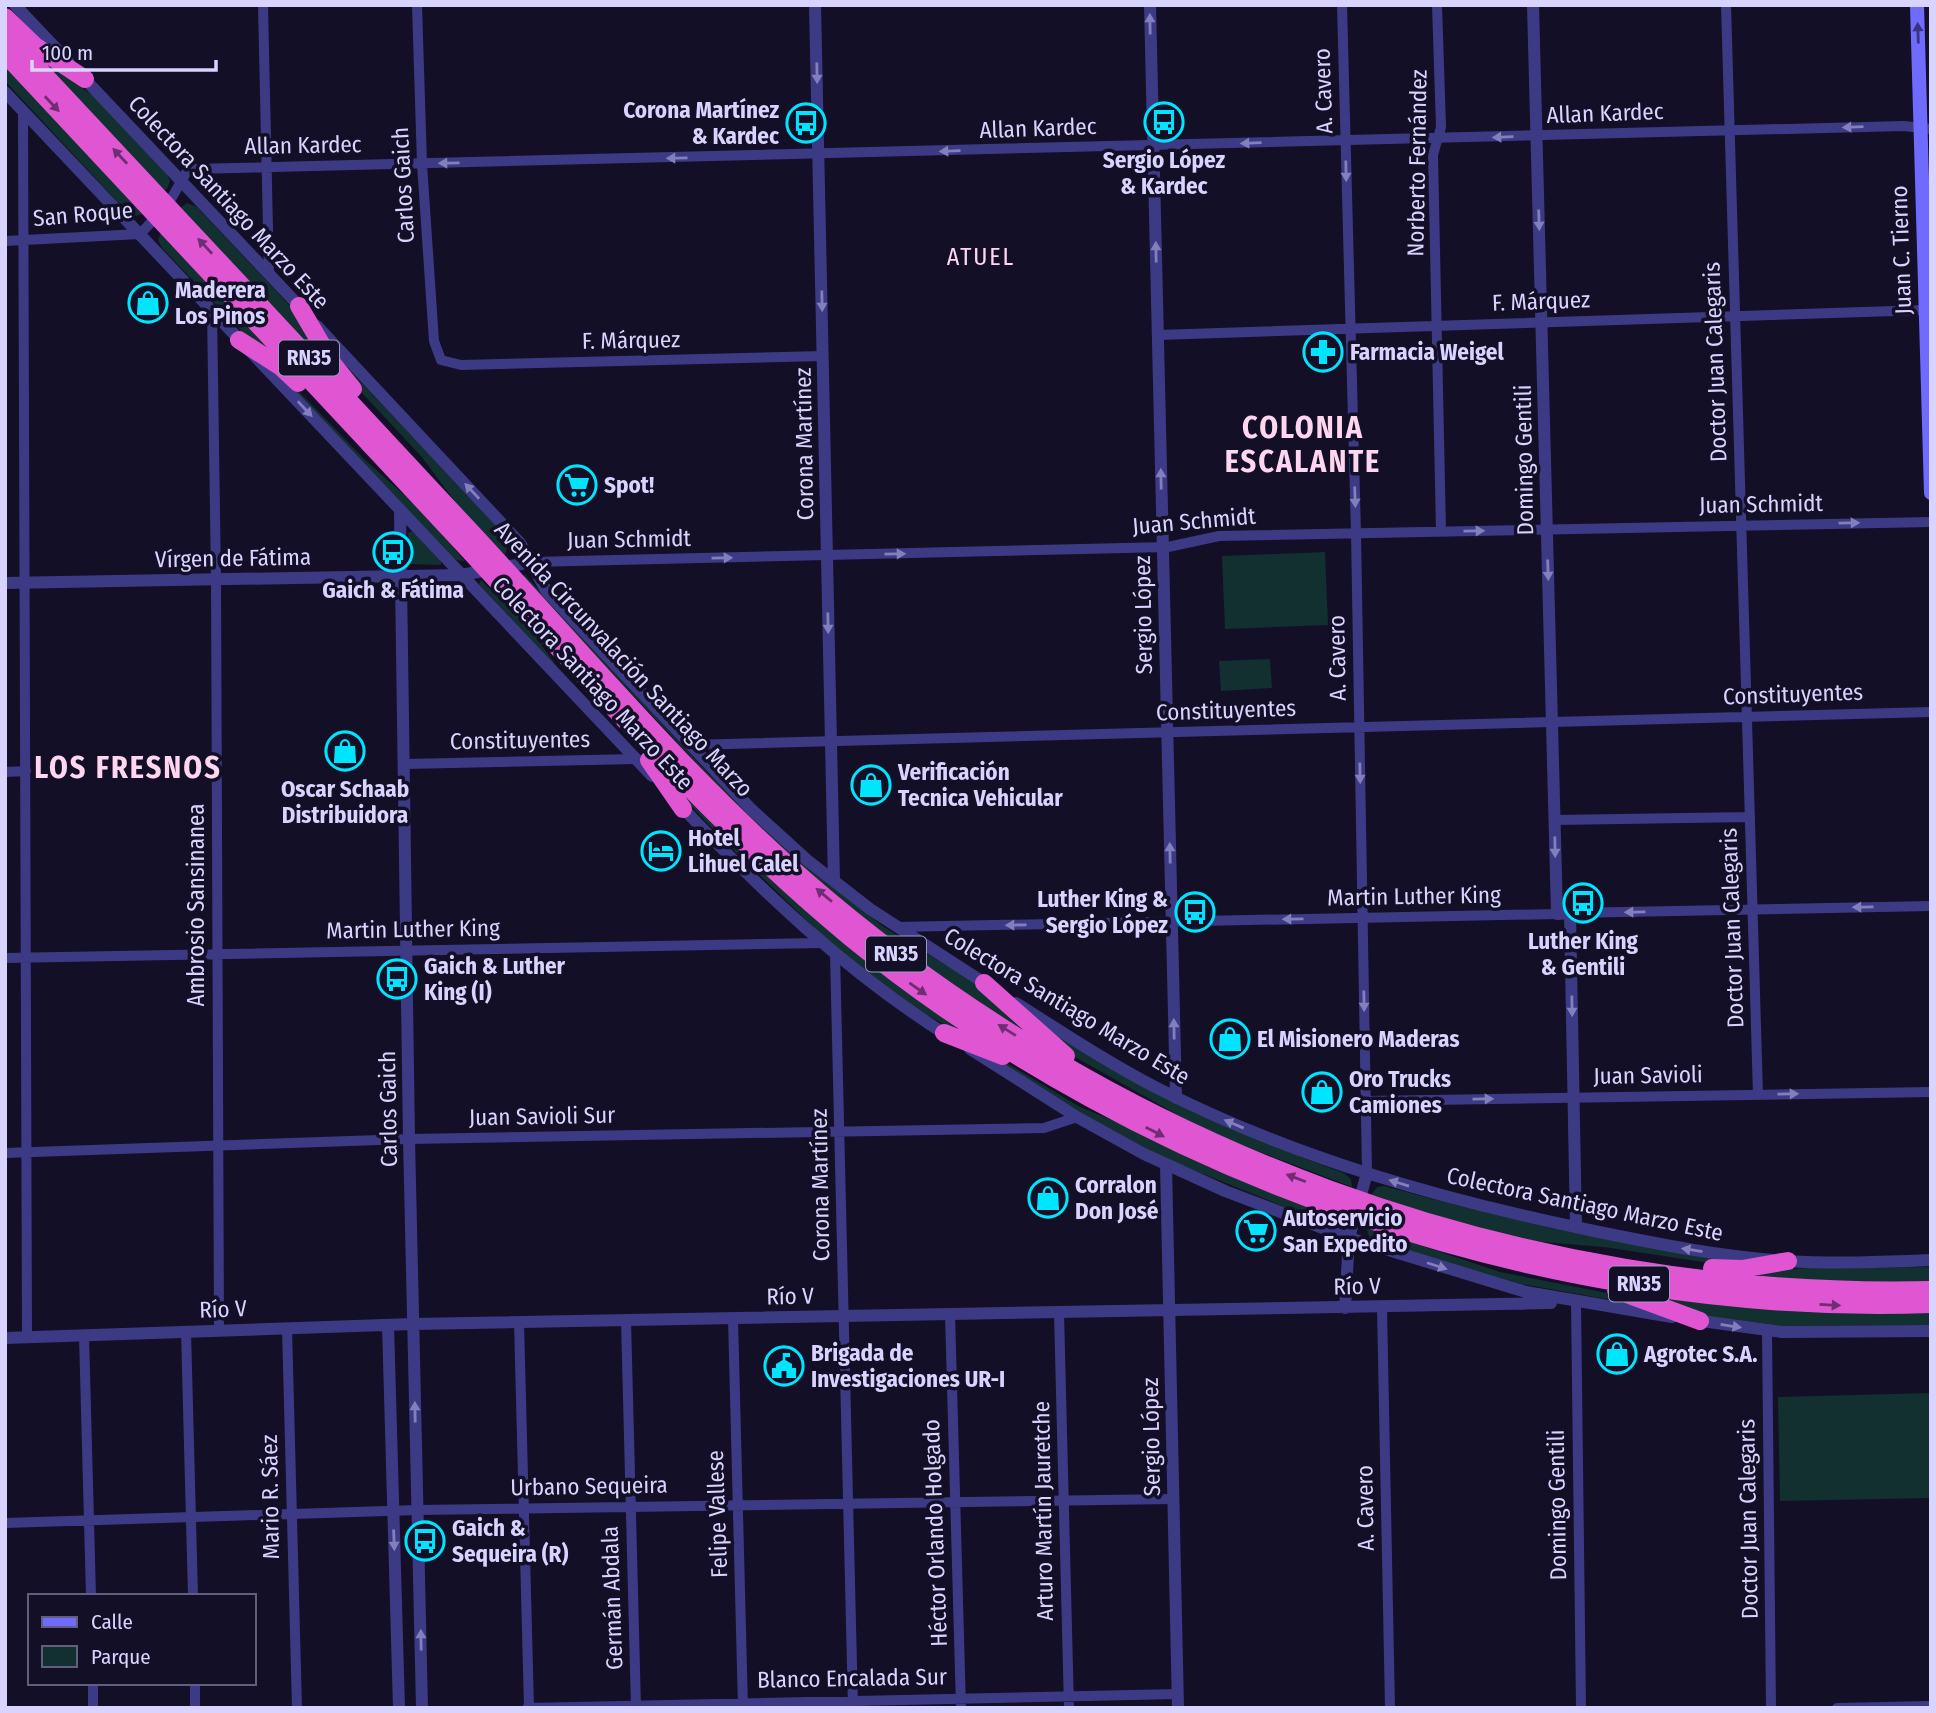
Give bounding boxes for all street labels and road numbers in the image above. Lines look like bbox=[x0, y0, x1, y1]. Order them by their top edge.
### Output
street label: A. Cavero bbox=[1308, 48, 1338, 134]
street label: Norberto Fernández bbox=[1401, 69, 1433, 257]
street label: Colectora Santiago Marzo Este bbox=[123, 89, 335, 315]
street label: Allan Kardec bbox=[1546, 97, 1664, 129]
street label: Allan Kardec bbox=[979, 112, 1097, 144]
street label: Carlos Gaich bbox=[386, 126, 420, 244]
street label: Allan Kardec bbox=[244, 130, 362, 160]
street label: Juan C. Tierno bbox=[1885, 185, 1917, 315]
street label: San Roque bbox=[32, 196, 134, 232]
street label: Doctor Juan Calegaris bbox=[1698, 261, 1732, 463]
street label: F. Márquez bbox=[1491, 285, 1591, 317]
street label: F. Márquez bbox=[582, 325, 680, 355]
road number: RN35 bbox=[279, 340, 339, 376]
street label: Corona Martínez bbox=[789, 367, 819, 521]
street label: Domingo Gentili bbox=[1509, 384, 1539, 536]
street label: Juan Schmidt bbox=[1699, 489, 1824, 519]
street label: Juan Schmidt bbox=[1131, 502, 1257, 540]
street label: Avenida Circunvalación Santiago Marzo bbox=[489, 516, 759, 802]
street label: Juan Schmidt bbox=[567, 524, 692, 554]
street label: Vírgen de Fátima bbox=[155, 543, 311, 573]
street label: Sergio López bbox=[1128, 555, 1158, 675]
street label: Colectora Santiago Marzo Este bbox=[487, 570, 699, 796]
street label: A. Cavero bbox=[1322, 615, 1352, 701]
street label: Constituyentes bbox=[1722, 678, 1864, 710]
street label: Constituyentes bbox=[1155, 694, 1297, 726]
street label: Constituyentes bbox=[450, 725, 590, 755]
street label: Ambrosio Sansinanea bbox=[182, 804, 210, 1006]
street label: Doctor Juan Calegaris bbox=[1715, 827, 1749, 1029]
street label: Martin Luther King bbox=[1327, 880, 1501, 912]
street label: Martin Luther King bbox=[326, 913, 500, 945]
street label: Colectora Santiago Marzo Este bbox=[939, 921, 1195, 1091]
road number: RN35 bbox=[866, 936, 926, 972]
street label: Carlos Gaich bbox=[373, 1051, 403, 1167]
street label: Juan Savioli bbox=[1593, 1060, 1703, 1090]
street label: Juan Savioli Sur bbox=[469, 1101, 615, 1131]
street label: Corona Martínez bbox=[805, 1108, 835, 1262]
street label: Colectora Santiago Marzo Este bbox=[1444, 1161, 1726, 1247]
road number: RN35 bbox=[1609, 1266, 1669, 1302]
street label: Río V bbox=[1333, 1272, 1381, 1300]
street label: Río V bbox=[766, 1282, 814, 1310]
street label: Río V bbox=[199, 1294, 248, 1324]
street label: Sergio López bbox=[1136, 1377, 1166, 1497]
street label: Arturo Martín Jauretche bbox=[1027, 1401, 1059, 1621]
street label: Doctor Juan Calegaris bbox=[1732, 1418, 1764, 1619]
street label: Héctor Orlando Holgado bbox=[917, 1419, 953, 1647]
street label: Domingo Gentili bbox=[1542, 1429, 1572, 1581]
street label: Mario R. Sáez bbox=[255, 1434, 285, 1560]
street label: Felipe Vallese bbox=[701, 1450, 733, 1578]
street label: A. Cavero bbox=[1350, 1465, 1380, 1551]
street label: Urbano Sequeira bbox=[510, 1471, 668, 1501]
street label: Germán Abdala bbox=[595, 1526, 629, 1670]
street label: Blanco Encalada Sur bbox=[757, 1662, 947, 1694]

